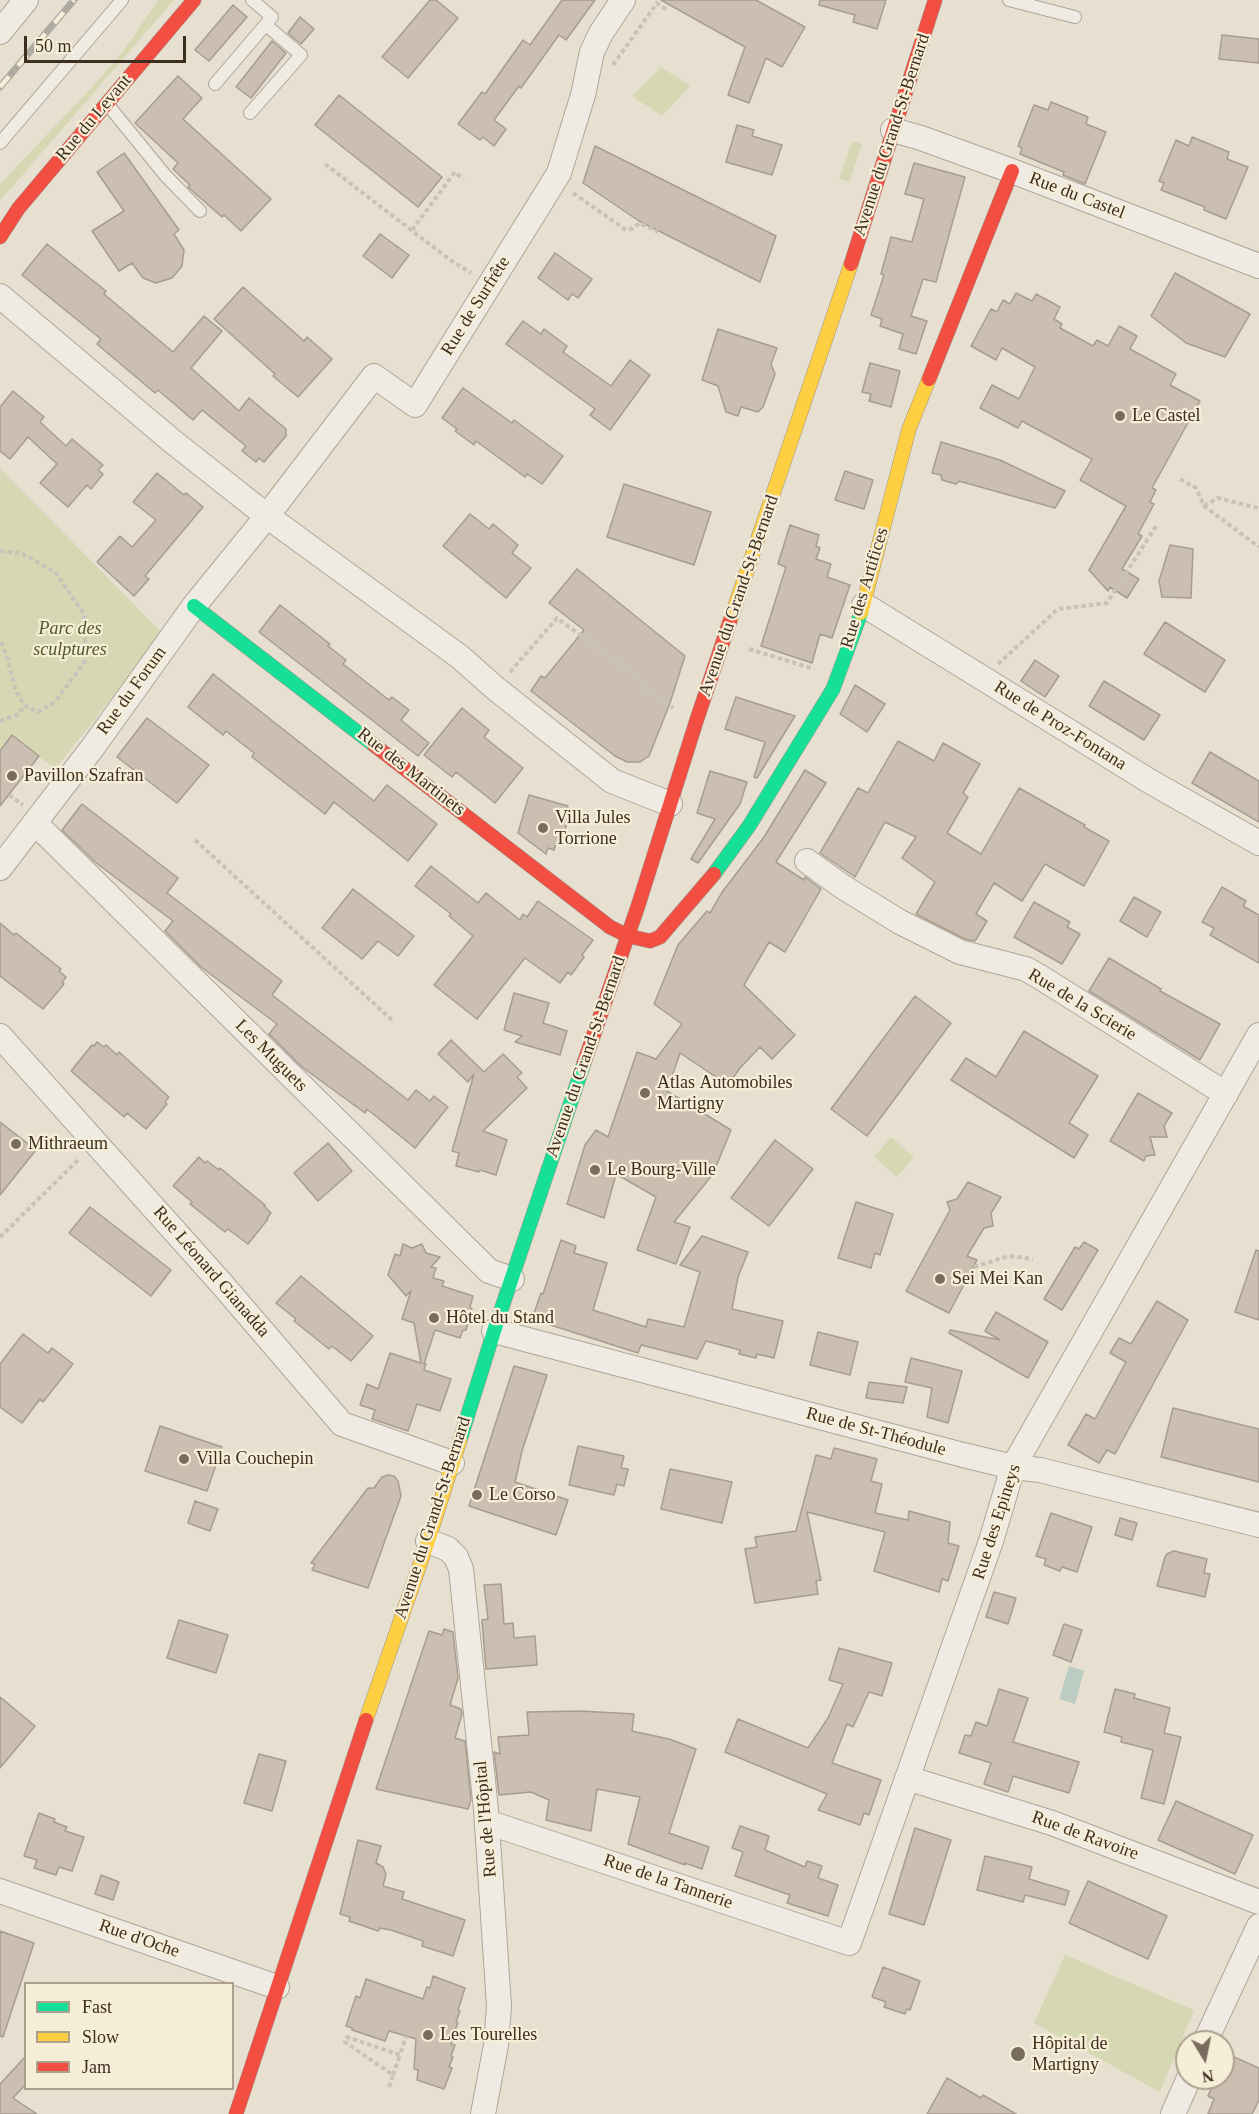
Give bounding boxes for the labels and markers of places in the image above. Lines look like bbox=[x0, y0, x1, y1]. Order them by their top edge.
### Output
place label: Le Castel bbox=[1132, 405, 1200, 427]
marker: Le Castel bbox=[1113, 409, 1127, 423]
place label: Pavillon Szafran bbox=[24, 765, 143, 787]
marker: Pavillon Szafran bbox=[5, 769, 19, 783]
place label: Villa Jules Torrione bbox=[555, 807, 630, 850]
marker: Villa Jules Torrione bbox=[536, 821, 550, 835]
place label: Atlas Automobiles Martigny bbox=[657, 1072, 792, 1114]
marker: Atlas Automobiles Martigny bbox=[638, 1086, 652, 1100]
place label: Mithraeum bbox=[28, 1133, 108, 1155]
marker: Mithraeum bbox=[9, 1137, 23, 1151]
place label: Le Bourg-Ville bbox=[607, 1159, 716, 1181]
marker: Le Bourg-Ville bbox=[588, 1163, 602, 1177]
place label: Sei Mei Kan bbox=[952, 1268, 1043, 1290]
marker: Sei Mei Kan bbox=[933, 1272, 947, 1286]
place label: Hôtel du Stand bbox=[446, 1307, 554, 1329]
marker: Hôtel du Stand bbox=[427, 1311, 441, 1325]
place label: Villa Couchepin bbox=[196, 1448, 313, 1470]
marker: Villa Couchepin bbox=[177, 1452, 191, 1466]
place label: Le Corso bbox=[489, 1484, 555, 1506]
marker: Le Corso bbox=[470, 1488, 484, 1502]
place label: Les Tourelles bbox=[440, 2024, 537, 2046]
marker: Les Tourelles bbox=[421, 2028, 435, 2042]
place label: Hôpital de Martigny bbox=[1032, 2033, 1107, 2076]
marker: Hôpital de Martigny bbox=[1009, 2045, 1027, 2063]

